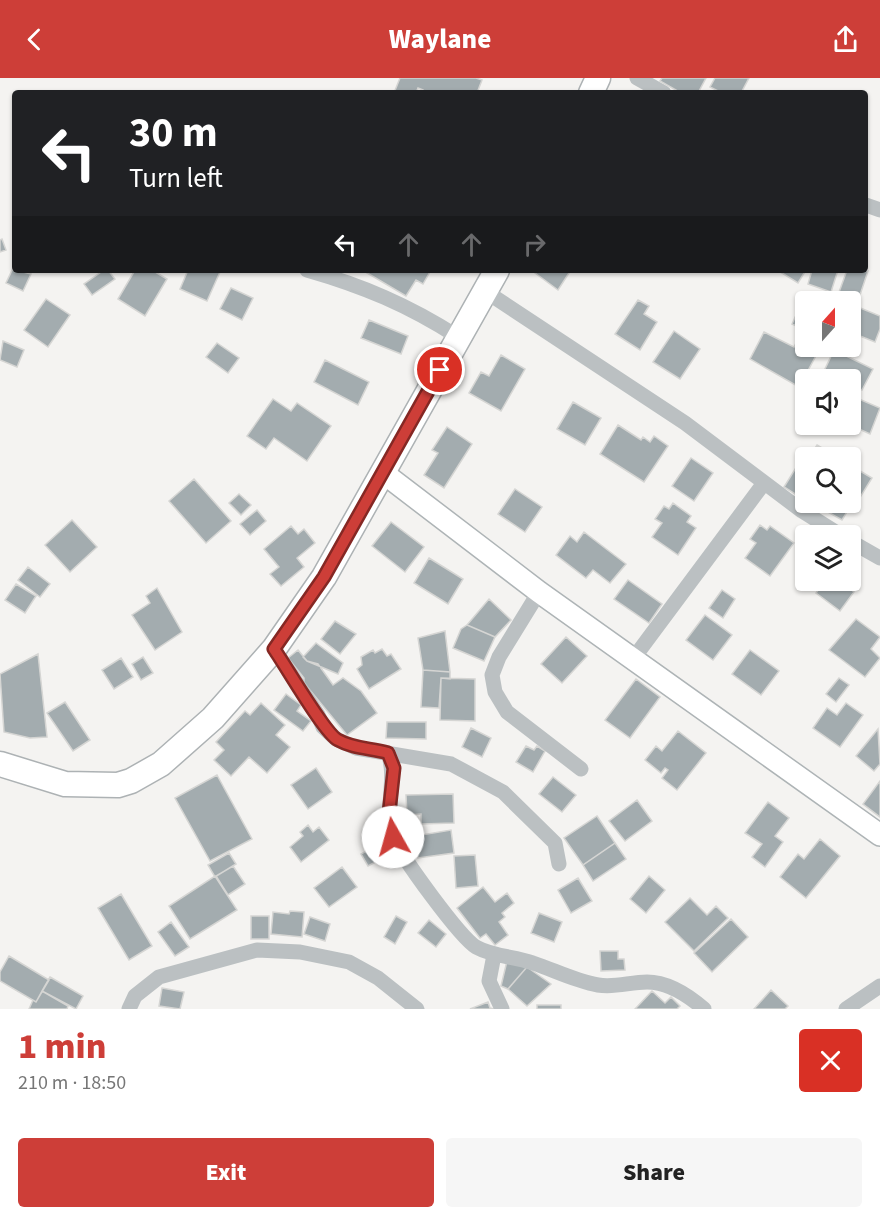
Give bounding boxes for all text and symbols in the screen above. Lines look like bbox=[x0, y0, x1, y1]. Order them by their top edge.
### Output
text: Waylane bbox=[389, 20, 491, 59]
icon: back bbox=[18, 23, 51, 56]
icon: share bbox=[829, 23, 862, 56]
text: 30 m bbox=[129, 103, 218, 163]
icon: left bbox=[30, 114, 108, 192]
text: Turn left bbox=[129, 159, 223, 198]
icon: left bbox=[329, 228, 362, 261]
icon: ahead bbox=[392, 228, 425, 261]
icon: ahead bbox=[455, 228, 488, 261]
icon: right bbox=[518, 228, 551, 261]
north arrow bbox=[795, 291, 861, 357]
map controls bbox=[795, 291, 861, 591]
pin bbox=[414, 344, 465, 395]
icon: arrive bbox=[423, 353, 456, 386]
button: sound bbox=[795, 369, 861, 435]
button: search bbox=[795, 447, 861, 513]
button: layers bbox=[795, 525, 861, 591]
position arrow bbox=[361, 805, 425, 869]
text: 1 min bbox=[18, 1021, 106, 1072]
button: close bbox=[799, 1029, 862, 1092]
text: 210 m · 18:50 bbox=[18, 1069, 126, 1097]
button: Exit bbox=[18, 1138, 434, 1207]
button: Share bbox=[446, 1138, 862, 1207]

